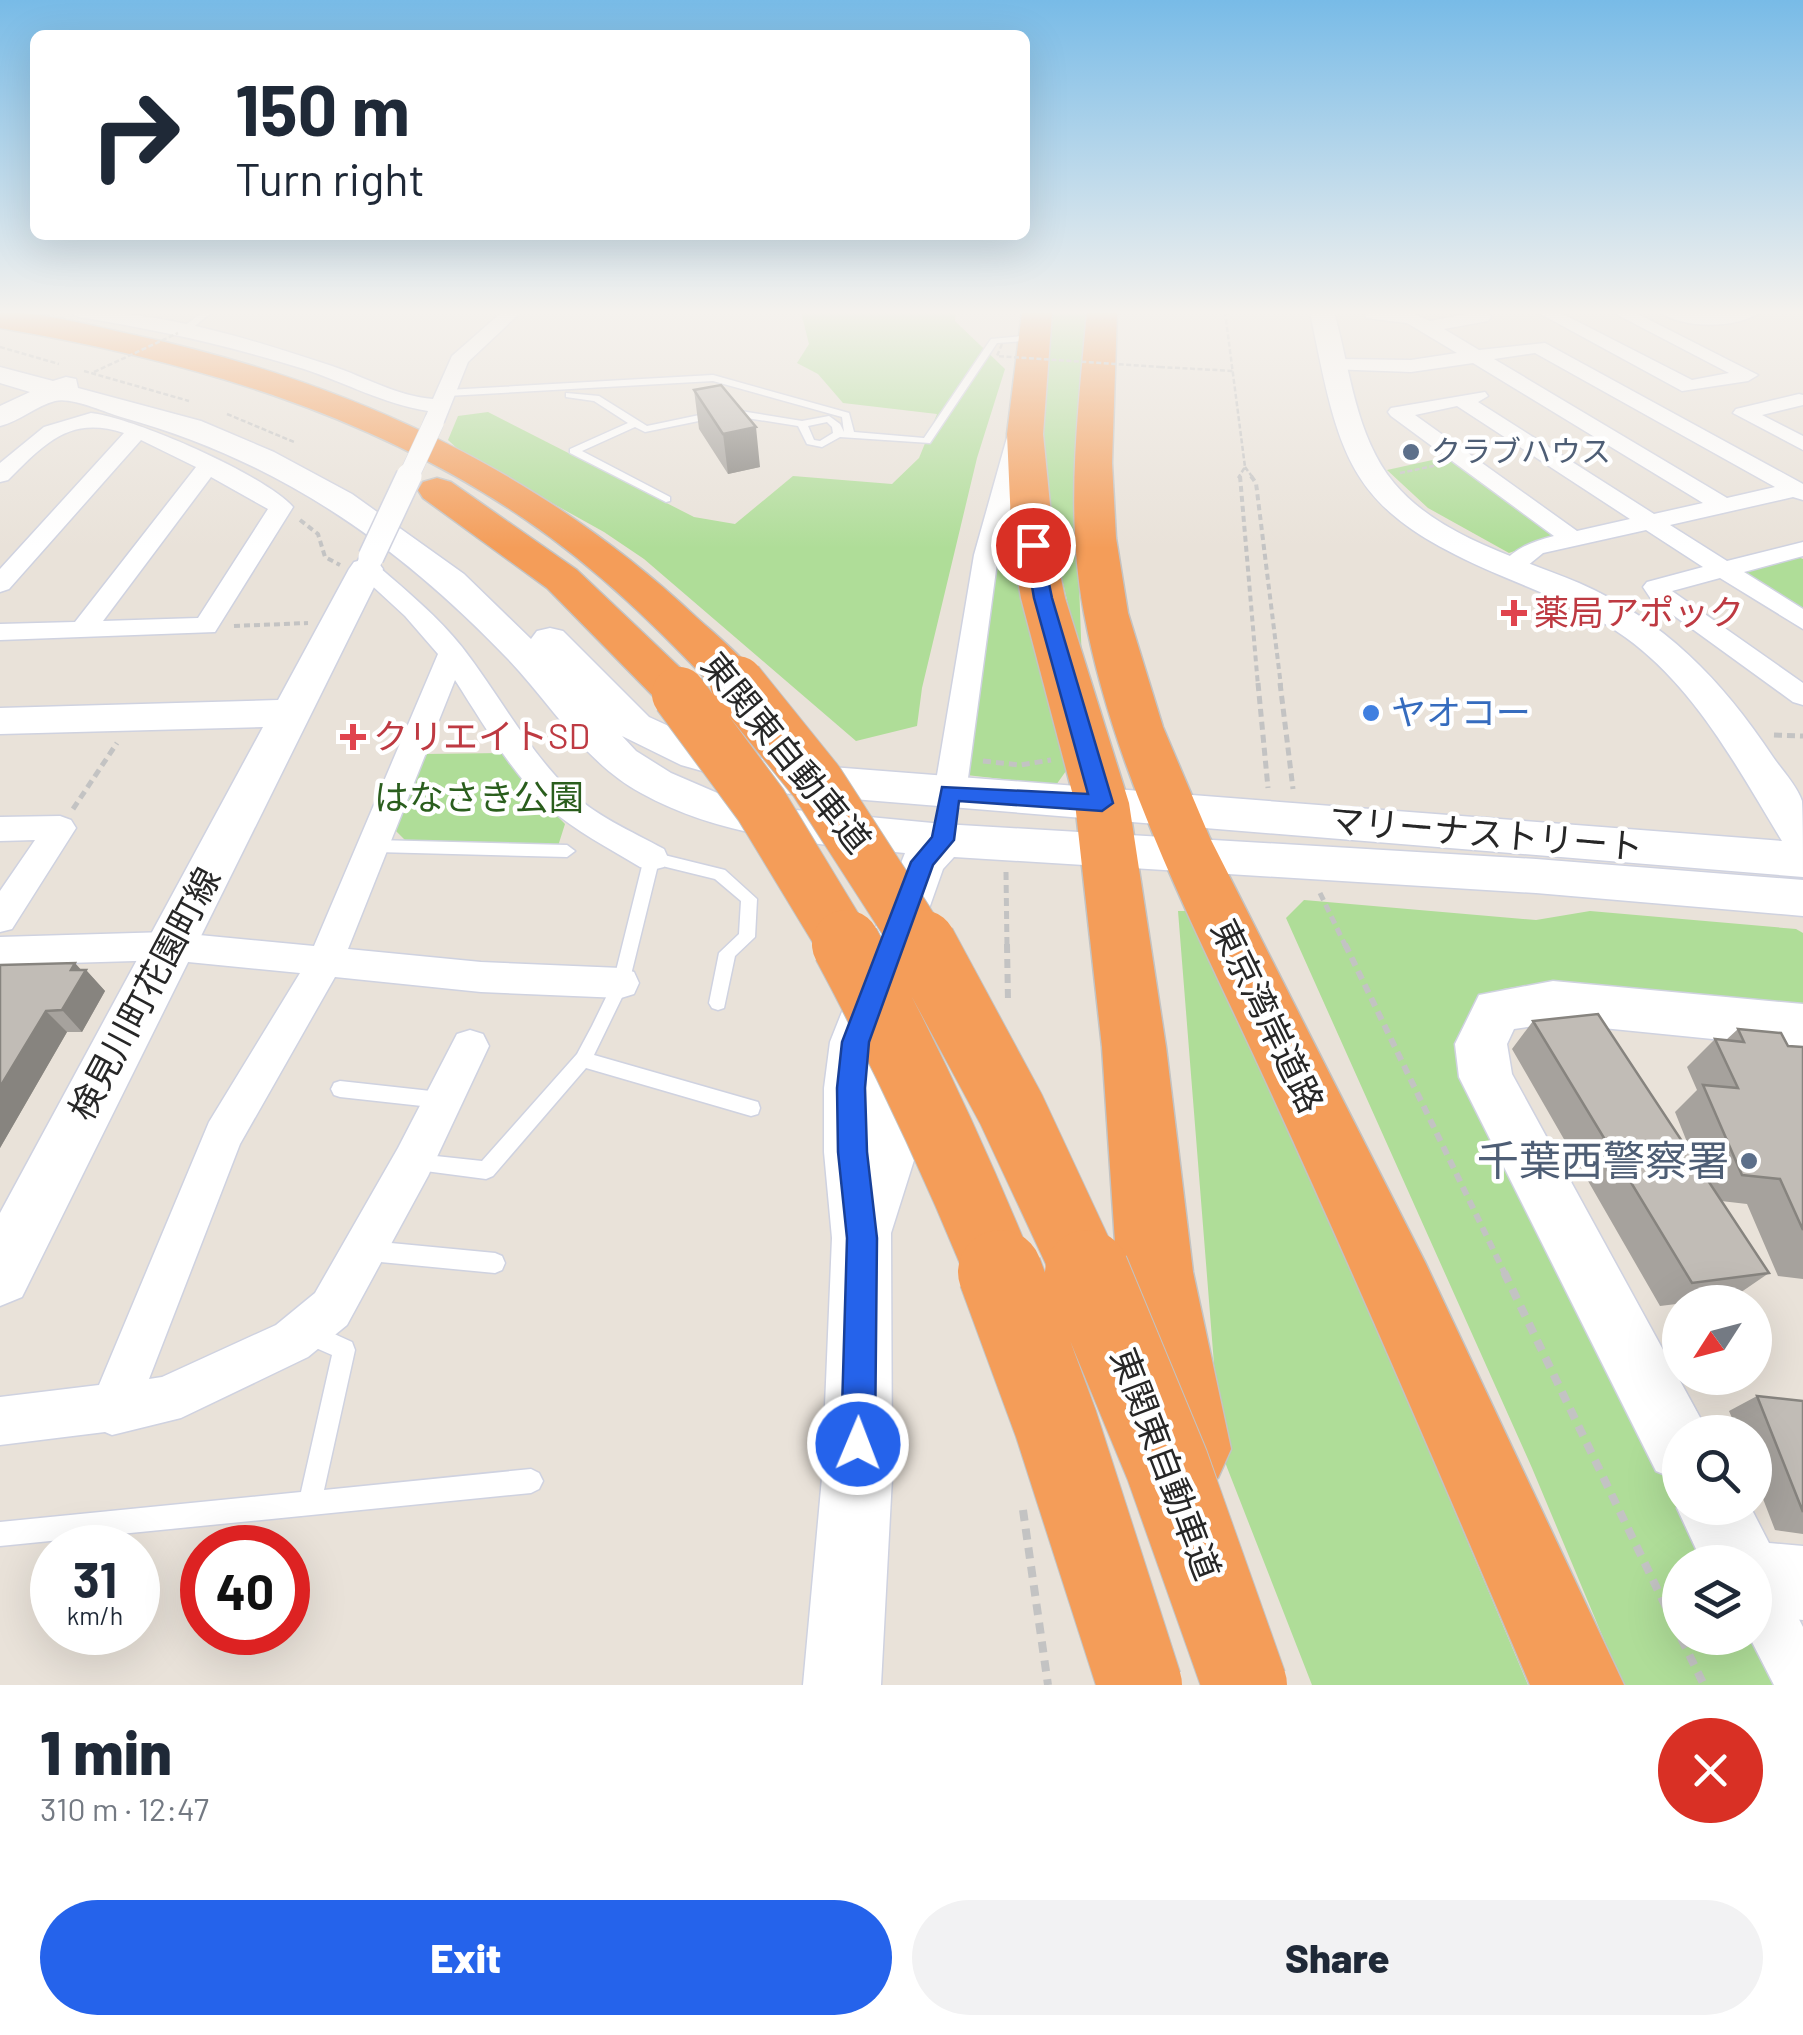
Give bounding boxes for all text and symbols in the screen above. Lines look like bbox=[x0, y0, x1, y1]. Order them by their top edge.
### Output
text: 150 m bbox=[235, 66, 410, 150]
icon: right bbox=[70, 70, 200, 200]
text: Turn right bbox=[235, 151, 425, 205]
place label: クラブハウス bbox=[1431, 432, 1611, 468]
marker: クラブハウス bbox=[1400, 441, 1422, 463]
pin bbox=[991, 503, 1076, 588]
icon: arrive bbox=[1006, 518, 1061, 573]
place label: 薬局アポック bbox=[1534, 590, 1744, 632]
marker: 薬局アポック bbox=[1503, 602, 1525, 624]
street label: 東関東自動車道 bbox=[694, 643, 881, 860]
place label: ヤオコー bbox=[1391, 690, 1531, 732]
marker: ヤオコー bbox=[1360, 702, 1382, 724]
place label: クリエイトSD bbox=[373, 714, 590, 756]
marker: クリエイトSD bbox=[342, 726, 364, 748]
park label: はなさき公園 bbox=[374, 775, 584, 817]
street label: マリーナストリート bbox=[1327, 797, 1645, 867]
street label: 検見川町花園町線 bbox=[59, 860, 228, 1127]
street label: 東京湾岸道路 bbox=[1204, 912, 1334, 1119]
place label: 千葉西警察署 bbox=[1477, 1134, 1729, 1184]
marker: 千葉西警察署 bbox=[1738, 1150, 1760, 1172]
north arrow bbox=[1662, 1285, 1772, 1395]
map controls bbox=[1662, 1285, 1772, 1655]
street label: 東関東自動車道 bbox=[1103, 1341, 1230, 1585]
position arrow bbox=[806, 1392, 910, 1496]
button: search bbox=[1662, 1415, 1772, 1525]
speed limit sign: 40 bbox=[180, 1525, 310, 1655]
button: layers bbox=[1662, 1545, 1772, 1655]
text: 31 bbox=[73, 1548, 117, 1608]
text: km/h bbox=[67, 1600, 123, 1630]
text: 1 min bbox=[40, 1715, 172, 1787]
button: close bbox=[1658, 1718, 1763, 1823]
text: 310 m · 12:47 bbox=[40, 1789, 209, 1827]
button: Exit bbox=[40, 1900, 892, 2015]
button: Share bbox=[912, 1900, 1763, 2015]

